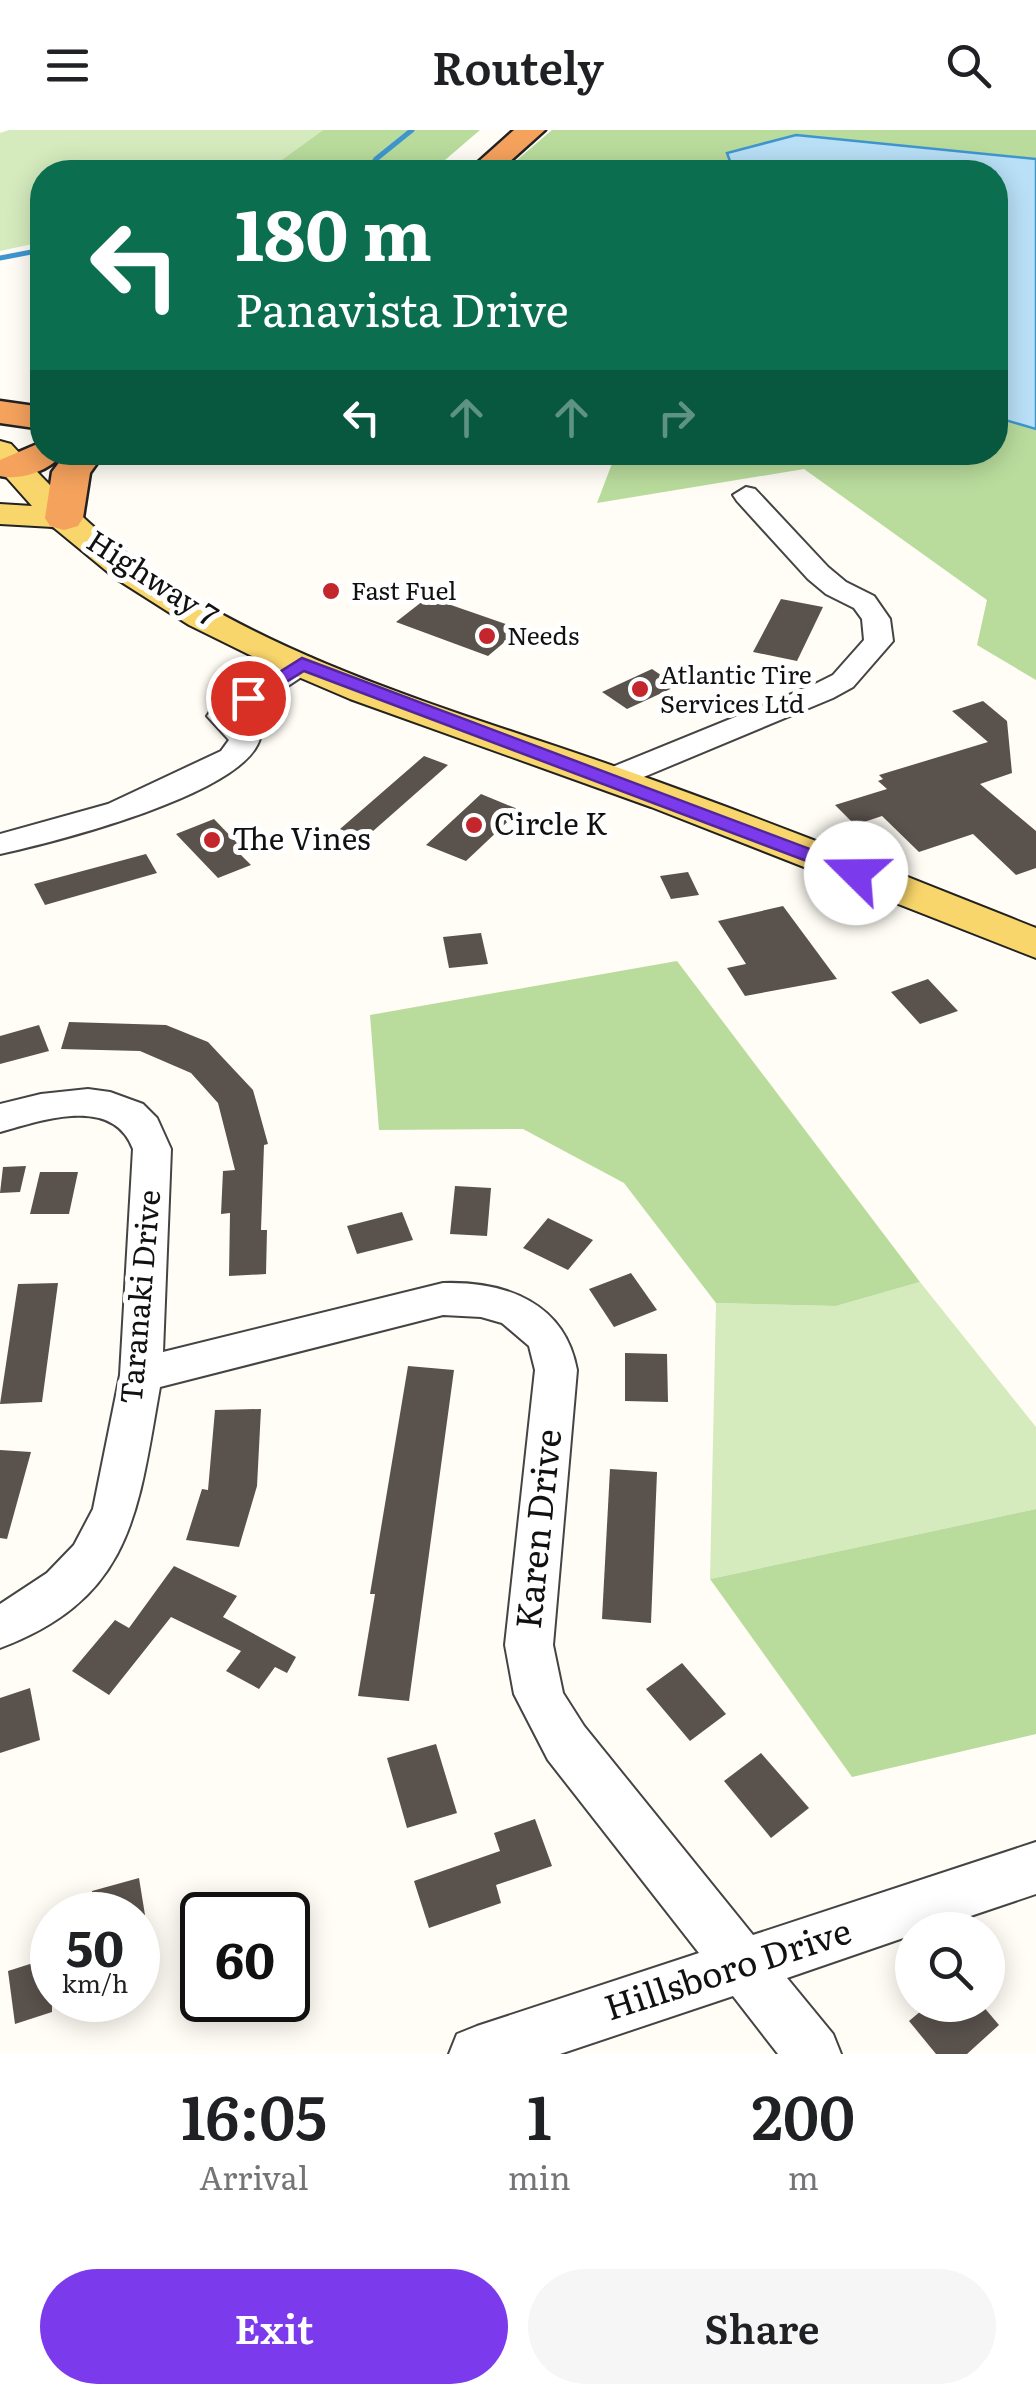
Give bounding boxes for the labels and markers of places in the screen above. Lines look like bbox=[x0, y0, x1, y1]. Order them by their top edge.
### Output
place label: Fast Fuel bbox=[351, 571, 456, 608]
marker: Fast Fuel bbox=[320, 580, 342, 602]
place label: Needs bbox=[507, 616, 579, 653]
marker: Needs bbox=[476, 625, 498, 647]
place label: Atlantic Tire Services Ltd bbox=[660, 655, 812, 721]
pin bbox=[206, 656, 291, 741]
marker: Atlantic Tire Services Ltd bbox=[629, 678, 651, 700]
place label: Circle K bbox=[494, 800, 608, 844]
marker: Circle K bbox=[463, 814, 485, 836]
place label: The Vines bbox=[232, 815, 370, 859]
marker: The Vines bbox=[201, 829, 223, 851]

